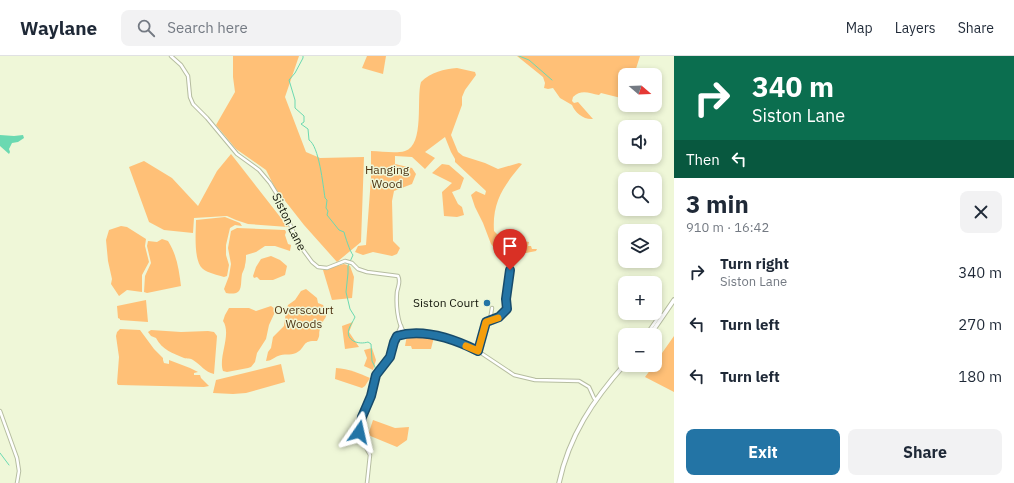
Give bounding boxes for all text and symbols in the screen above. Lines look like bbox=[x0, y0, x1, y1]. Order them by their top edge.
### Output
search box bbox=[121, 10, 401, 46]
text: Waylane bbox=[20, 16, 97, 40]
icon: search bbox=[135, 17, 157, 39]
text: Search here bbox=[167, 18, 248, 37]
text: Map bbox=[846, 19, 873, 37]
text: Layers bbox=[895, 19, 936, 37]
text: Share bbox=[958, 19, 994, 37]
north arrow bbox=[618, 68, 662, 112]
map controls bbox=[618, 68, 662, 372]
text: 340 m bbox=[752, 68, 834, 105]
icon: right bbox=[686, 72, 738, 124]
text: Siston Lane bbox=[752, 104, 845, 127]
button: sound bbox=[618, 120, 662, 164]
icon: left bbox=[728, 148, 750, 170]
text: Then bbox=[686, 150, 720, 169]
park label: Hanging Wood bbox=[365, 162, 410, 191]
button: search bbox=[618, 172, 662, 216]
text: 3 min bbox=[686, 188, 749, 220]
street label: Siston Lane bbox=[269, 191, 310, 253]
button: close bbox=[960, 191, 1002, 233]
text: 910 m · 16:42 bbox=[686, 219, 769, 236]
button: layers bbox=[618, 224, 662, 268]
pin bbox=[493, 229, 527, 270]
icon: arrive bbox=[499, 235, 521, 257]
text: Turn right bbox=[720, 254, 789, 273]
icon: right bbox=[686, 261, 708, 283]
text: 340 m bbox=[958, 263, 1002, 282]
text: Siston Lane bbox=[720, 273, 787, 290]
button: + bbox=[618, 276, 662, 320]
place label: Siston Court bbox=[413, 295, 479, 310]
marker: Siston Court bbox=[482, 298, 492, 308]
park label: Overscourt Woods bbox=[274, 302, 334, 331]
icon: left bbox=[686, 313, 708, 335]
text: Turn left bbox=[720, 315, 780, 334]
text: 270 m bbox=[958, 315, 1002, 334]
button: − bbox=[618, 328, 662, 372]
icon: left bbox=[686, 365, 708, 387]
text: Turn left bbox=[720, 367, 780, 386]
text: 180 m bbox=[958, 367, 1002, 386]
position arrow bbox=[338, 411, 380, 453]
button: Exit bbox=[686, 429, 840, 475]
button: Share bbox=[848, 429, 1002, 475]

